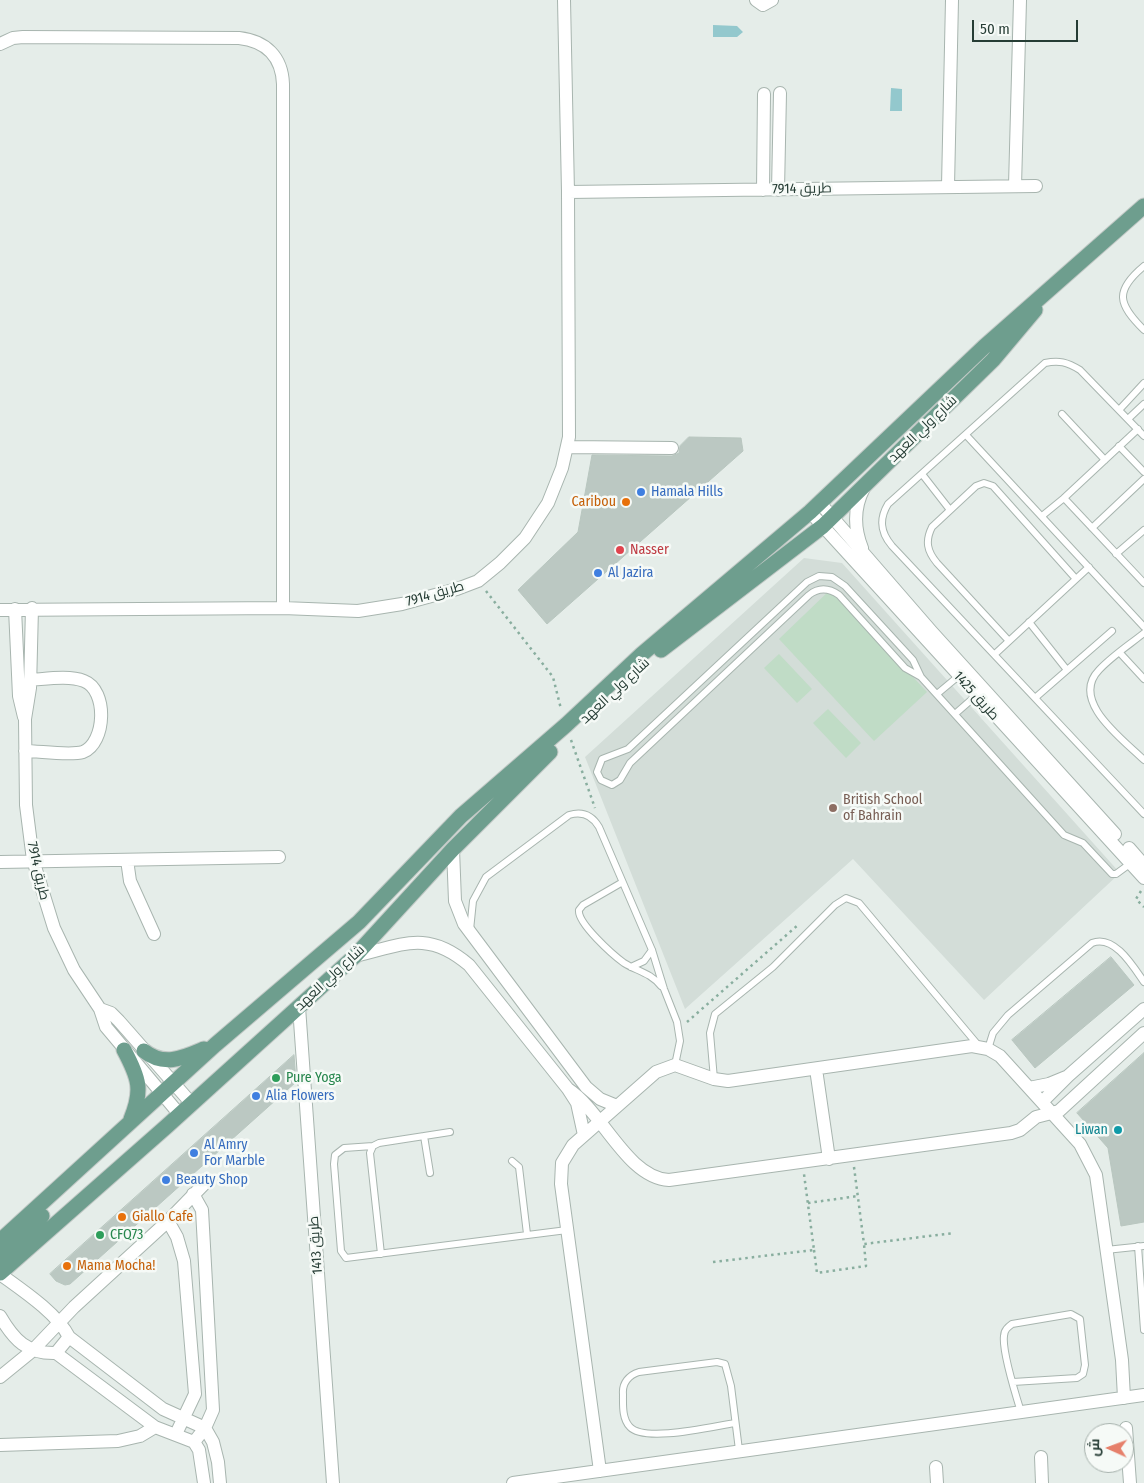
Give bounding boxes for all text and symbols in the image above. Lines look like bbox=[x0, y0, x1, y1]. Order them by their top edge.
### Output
scale bar bbox=[974, 10, 1080, 42]
text: 50 m bbox=[980, 20, 1010, 38]
street label: طريق 7914 bbox=[772, 180, 832, 198]
street label: شارع ولي العهد bbox=[885, 392, 961, 466]
place label: Hamala Hills bbox=[651, 484, 723, 500]
marker: Hamala Hills bbox=[635, 486, 647, 498]
place label: Caribou bbox=[572, 494, 616, 510]
marker: Caribou bbox=[620, 496, 632, 508]
place label: Nasser bbox=[630, 542, 669, 558]
marker: Nasser bbox=[614, 544, 626, 556]
place label: Al Jazira bbox=[608, 565, 653, 581]
marker: Al Jazira bbox=[592, 567, 604, 579]
street label: طريق 7914 bbox=[404, 578, 466, 610]
street label: شارع ولي العهد bbox=[577, 655, 653, 727]
street label: طريق 1425 bbox=[950, 668, 1002, 724]
place label: British School of Bahrain bbox=[843, 792, 923, 824]
marker: British School of Bahrain bbox=[827, 802, 839, 814]
street label: طريق 7914 bbox=[23, 840, 53, 902]
street label: شارع ولي العهد bbox=[292, 942, 368, 1014]
place label: Pure Yoga bbox=[286, 1070, 342, 1086]
marker: Pure Yoga bbox=[270, 1072, 282, 1084]
place label: Alia Flowers bbox=[266, 1088, 334, 1104]
marker: Alia Flowers bbox=[250, 1090, 262, 1102]
place label: Liwan bbox=[1075, 1122, 1108, 1138]
marker: Liwan bbox=[1112, 1124, 1124, 1136]
place label: Al Amry For Marble bbox=[204, 1137, 265, 1170]
marker: Al Amry For Marble bbox=[188, 1147, 200, 1159]
place label: Beauty Shop bbox=[176, 1172, 248, 1188]
marker: Beauty Shop bbox=[160, 1174, 172, 1186]
place label: Giallo Cafe bbox=[132, 1209, 193, 1225]
marker: Giallo Cafe bbox=[116, 1211, 128, 1223]
street label: طريق 1413 bbox=[306, 1215, 326, 1275]
place label: CFQ73 bbox=[110, 1227, 143, 1243]
marker: CFQ73 bbox=[94, 1229, 106, 1241]
place label: Mama Mocha! bbox=[77, 1258, 155, 1274]
marker: Mama Mocha! bbox=[61, 1260, 73, 1272]
north arrow bbox=[1084, 1423, 1134, 1473]
text: ش bbox=[1086, 1438, 1103, 1457]

